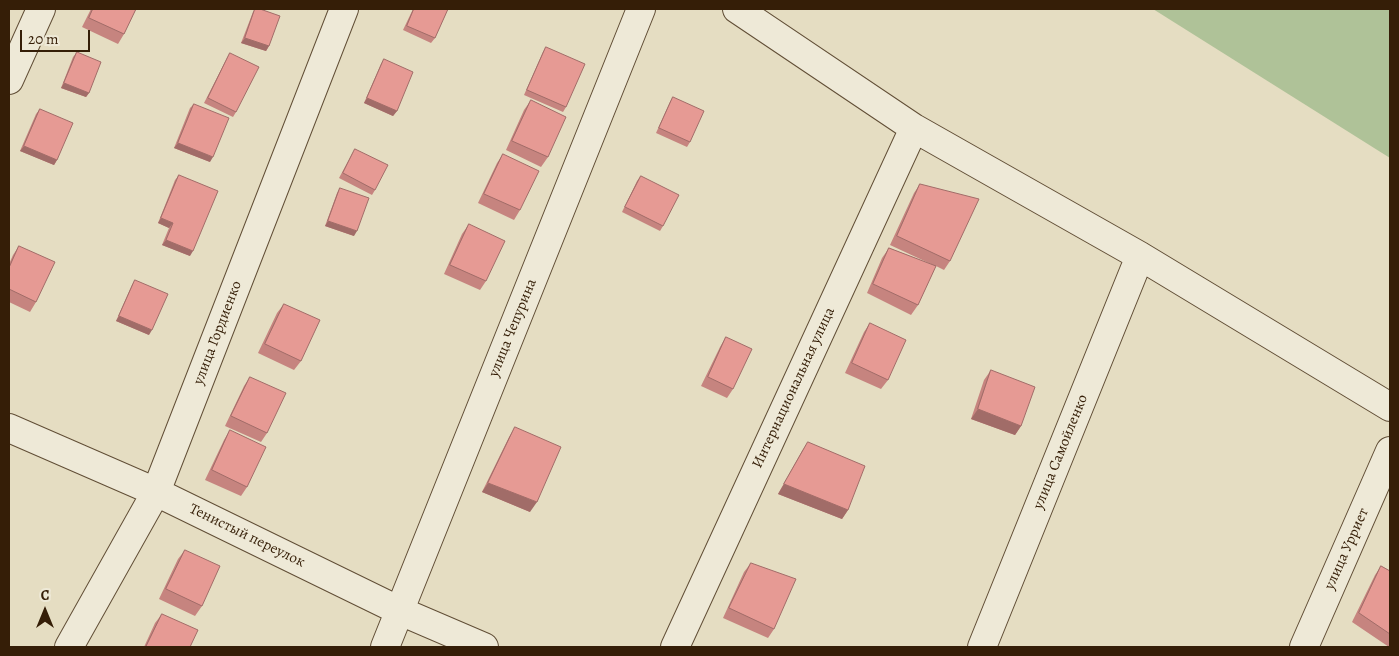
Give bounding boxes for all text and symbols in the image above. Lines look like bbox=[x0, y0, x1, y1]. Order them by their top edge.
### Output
scale bar bbox=[22, 20, 92, 52]
text: 20 m bbox=[28, 29, 59, 49]
street label: улица Чепурина bbox=[485, 276, 541, 380]
street label: улица Гордиенко bbox=[190, 278, 246, 388]
street label: Интернациональная улица bbox=[749, 305, 839, 471]
street label: улица Самойленко bbox=[1030, 392, 1092, 512]
street label: Тенистый переулок bbox=[186, 500, 308, 572]
street label: улица Урриет bbox=[1321, 505, 1373, 593]
north arrow bbox=[20, 586, 70, 636]
text: С bbox=[41, 586, 49, 605]

